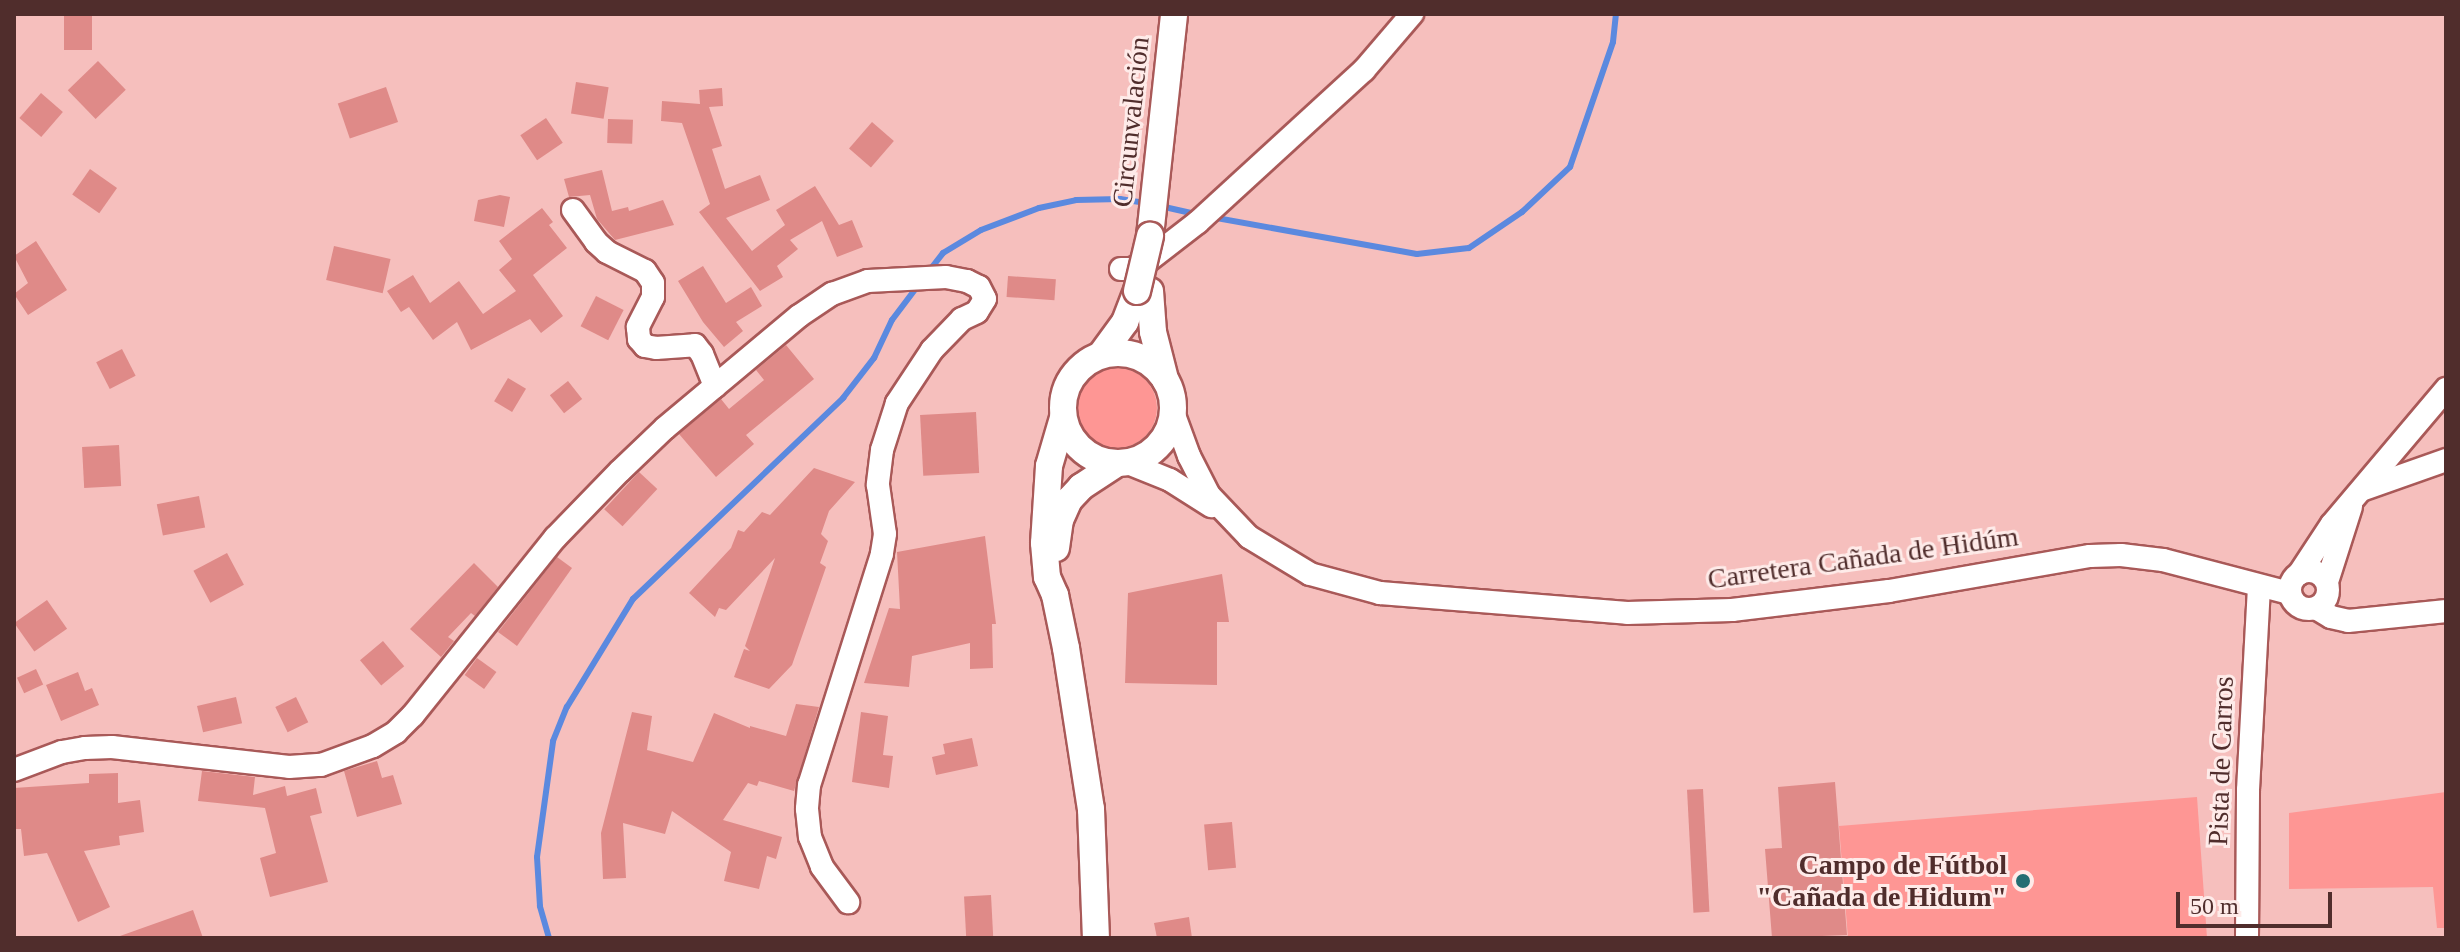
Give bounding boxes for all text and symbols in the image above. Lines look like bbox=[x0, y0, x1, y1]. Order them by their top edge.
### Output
street label: Circunvalación bbox=[1105, 35, 1157, 209]
street label: Carretera Cañada de Hidúm bbox=[1706, 520, 2020, 596]
street label: Pista de Carros bbox=[2201, 676, 2241, 846]
place label: Campo de Fútbol "Cañada de Hidum" bbox=[1757, 848, 2007, 914]
marker: Campo de Fútbol "Cañada de Hidum" bbox=[2014, 872, 2032, 890]
scale bar bbox=[2180, 876, 2336, 926]
text: 50 m bbox=[2190, 893, 2239, 919]

